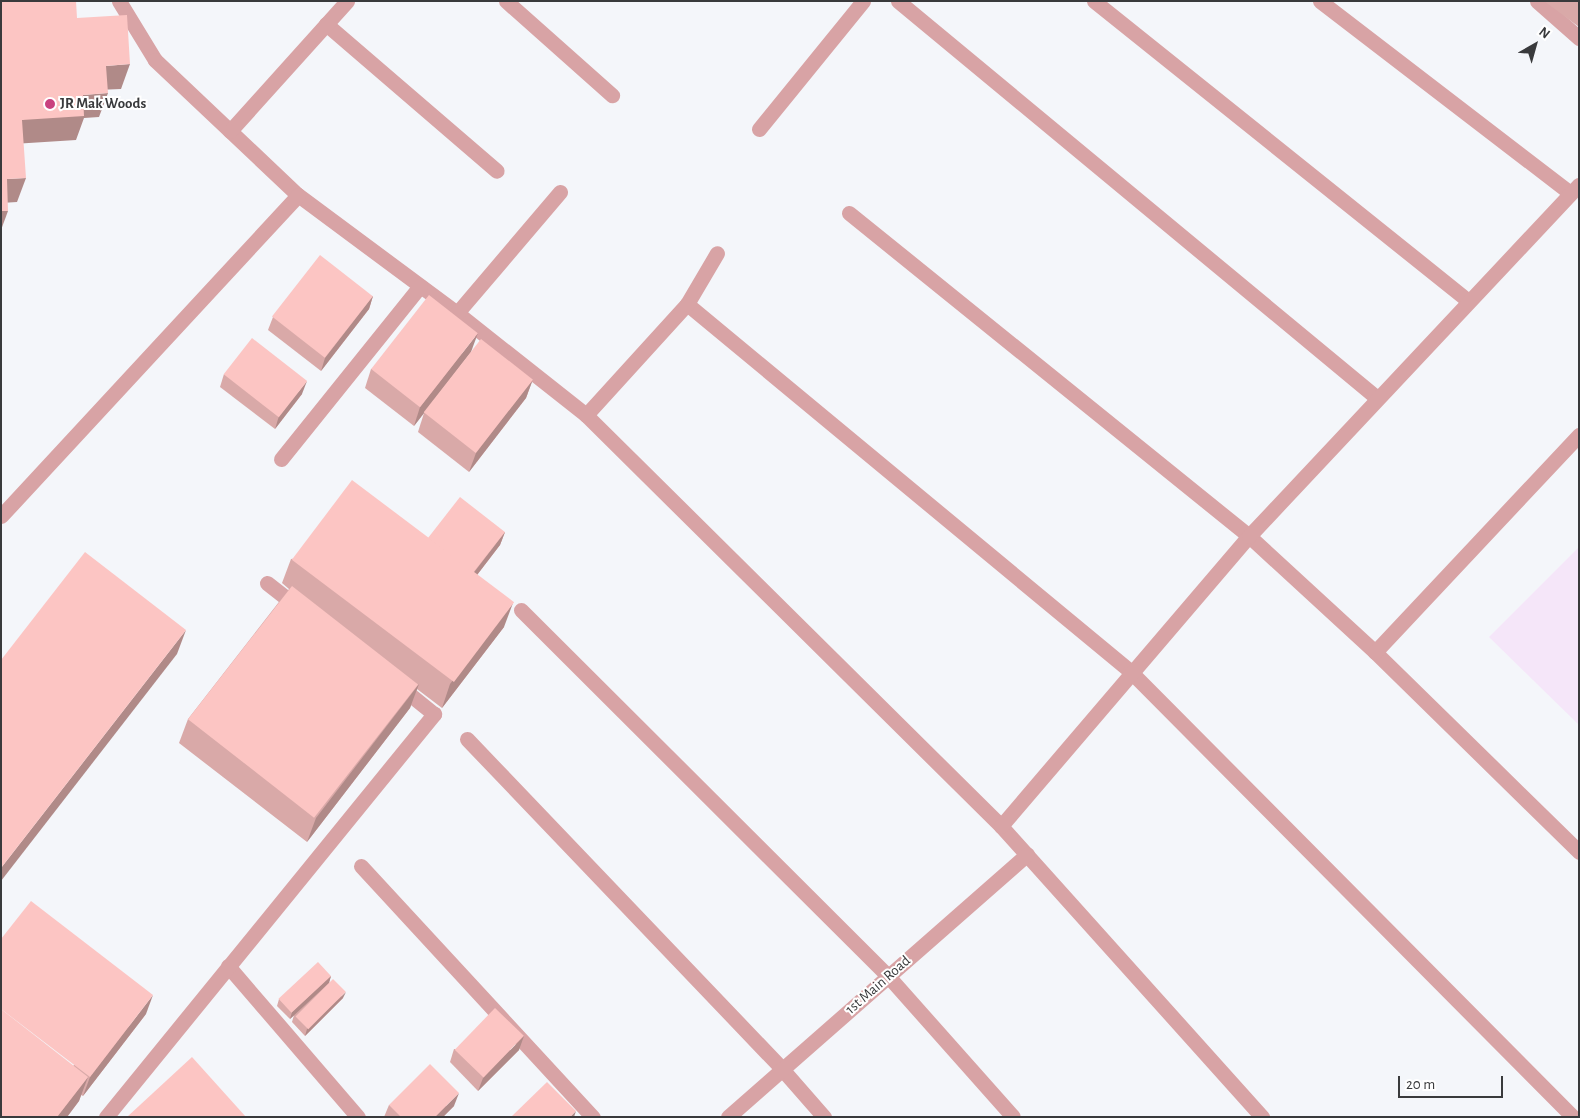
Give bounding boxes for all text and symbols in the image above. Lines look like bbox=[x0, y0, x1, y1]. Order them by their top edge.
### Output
north arrow bbox=[1510, 20, 1560, 70]
text: N bbox=[1536, 25, 1552, 42]
place label: JR Mak Woods bbox=[60, 95, 146, 113]
marker: JR Mak Woods bbox=[44, 98, 56, 110]
street label: 1st Main Road bbox=[842, 952, 914, 1018]
scale bar bbox=[1400, 1066, 1505, 1098]
text: 20 m bbox=[1406, 1077, 1435, 1092]

